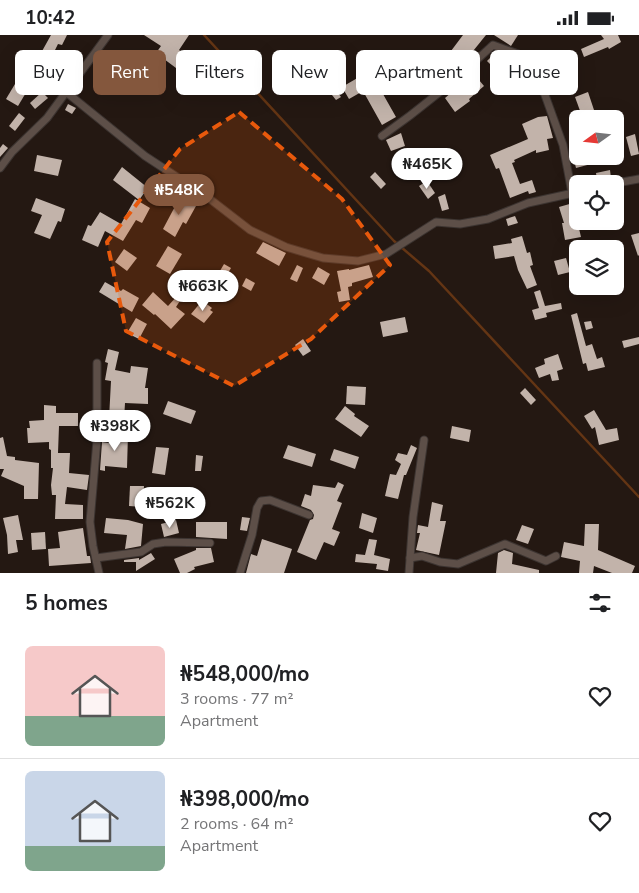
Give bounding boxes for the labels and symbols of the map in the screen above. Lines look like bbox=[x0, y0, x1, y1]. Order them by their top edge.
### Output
north arrow bbox=[569, 110, 624, 165]
pin: ₦465K bbox=[392, 147, 462, 190]
pin: ₦548K bbox=[144, 173, 214, 216]
pin: ₦663K bbox=[168, 269, 238, 312]
pin: ₦398K bbox=[80, 409, 150, 452]
pin: ₦562K bbox=[135, 487, 205, 529]

